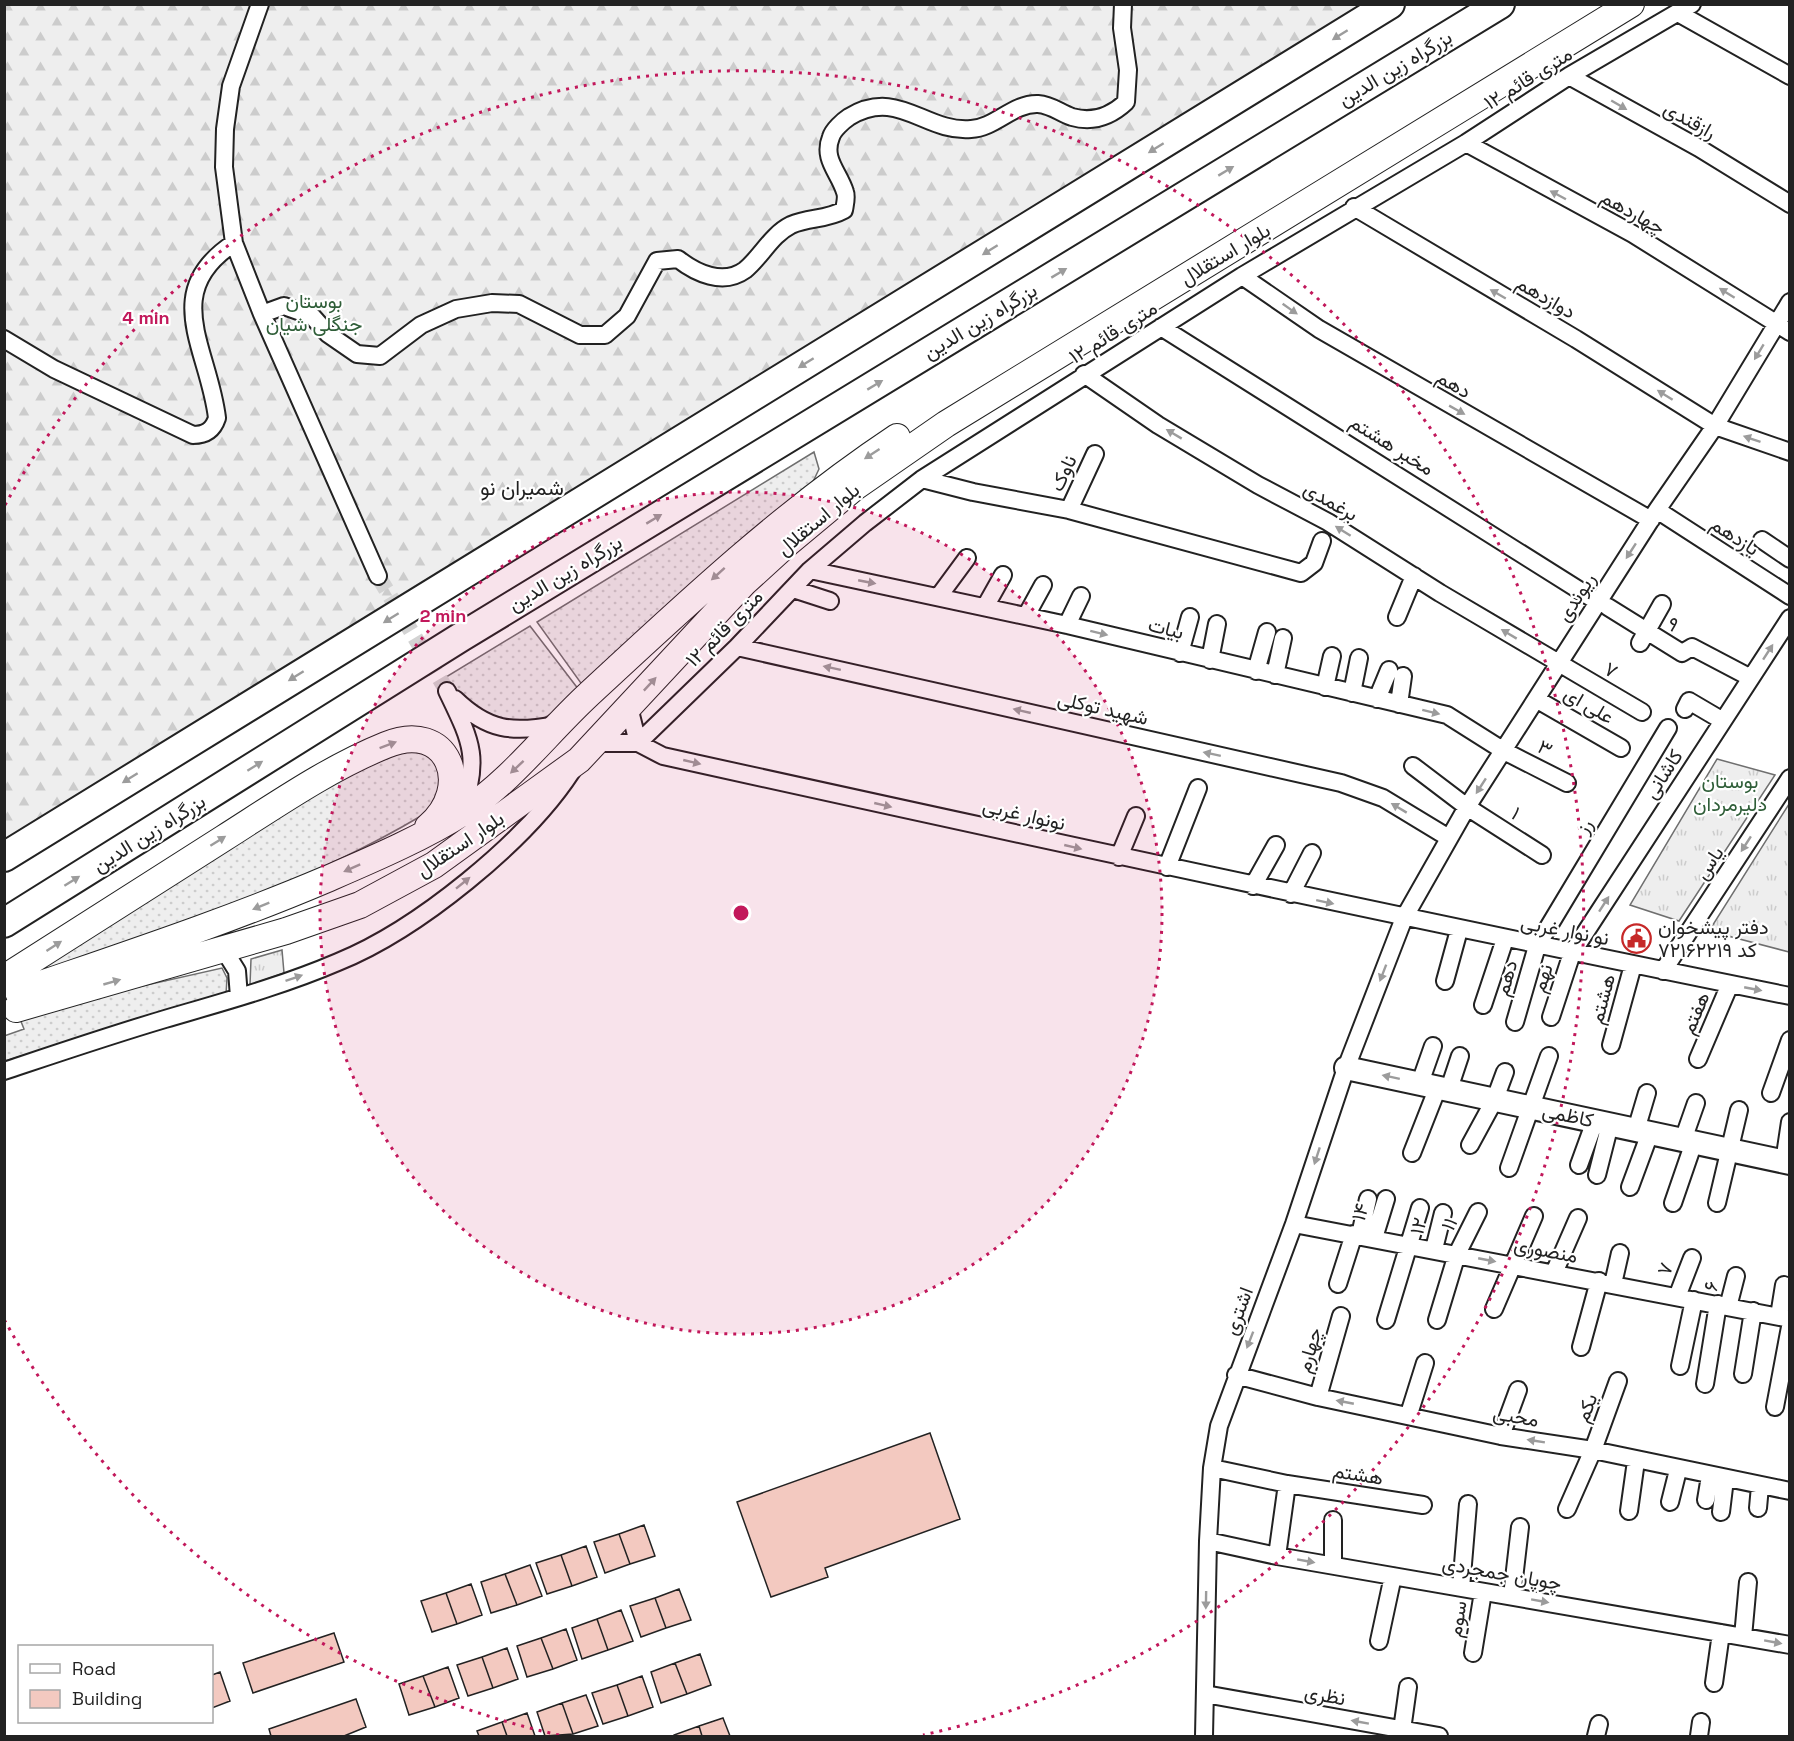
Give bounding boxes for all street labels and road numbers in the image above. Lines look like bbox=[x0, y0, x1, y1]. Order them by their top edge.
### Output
street label: بزرگراه زین الدین bbox=[1333, 24, 1457, 112]
street label: ۱۲ متری قائم bbox=[1479, 41, 1577, 115]
street label: رازقندی bbox=[1659, 95, 1721, 145]
street label: چهاردهم bbox=[1596, 184, 1670, 241]
street label: بلوار استقلال bbox=[1175, 217, 1275, 291]
street label: دوازدهم bbox=[1512, 270, 1580, 324]
street label: بزرگراه زین الدین bbox=[918, 277, 1042, 365]
street label: ۱۲ متری قائم bbox=[1064, 295, 1162, 369]
street label: دهم bbox=[1432, 364, 1476, 404]
street label: مخبر هشتم bbox=[1345, 409, 1439, 481]
street label: ناوک bbox=[1043, 451, 1083, 495]
street label: برغمدی bbox=[1299, 475, 1363, 527]
street label: بلوار استقلال bbox=[771, 477, 865, 561]
street label: یازدهم bbox=[1706, 511, 1764, 561]
street label: بزرگراه زین الدین bbox=[503, 529, 627, 617]
street label: ریوندی bbox=[1551, 567, 1601, 627]
street label: ۱۲ متری قائم bbox=[680, 584, 768, 672]
street label: ۹ bbox=[1662, 610, 1684, 638]
street label: بیات bbox=[1145, 611, 1187, 645]
street label: ۷ bbox=[1599, 656, 1623, 684]
street label: علی ای bbox=[1559, 680, 1619, 730]
street label: شهید توکلی bbox=[1055, 685, 1151, 731]
street label: ۳ bbox=[1533, 733, 1557, 763]
street label: کاشانی bbox=[1637, 744, 1689, 804]
street label: بزرگراه زین الدین bbox=[88, 788, 210, 878]
street label: نونوار غربی bbox=[980, 792, 1068, 836]
street label: ۱ bbox=[1506, 801, 1526, 825]
street label: بلوار استقلال bbox=[411, 805, 509, 883]
street label: رز bbox=[1569, 814, 1599, 839]
street label: یاس bbox=[1689, 841, 1729, 885]
street label: نو نوار غربی bbox=[1519, 909, 1611, 951]
street label: دهم bbox=[1489, 957, 1523, 999]
street label: نهم bbox=[1525, 961, 1559, 995]
street label: هشتم bbox=[1583, 971, 1621, 1027]
street label: هفتم bbox=[1674, 988, 1716, 1038]
street label: کاظمی bbox=[1540, 1097, 1596, 1133]
street label: ۱۴ bbox=[1345, 1200, 1375, 1224]
street label: ۱۱ bbox=[1435, 1213, 1463, 1235]
street label: ۱۲ bbox=[1403, 1215, 1433, 1237]
street label: منصوری bbox=[1512, 1231, 1580, 1269]
street label: ۷ bbox=[1651, 1259, 1679, 1279]
street label: ۶ bbox=[1697, 1278, 1725, 1294]
street label: اشتری bbox=[1217, 1283, 1259, 1339]
street label: چهارم bbox=[1290, 1324, 1329, 1376]
street label: یکم bbox=[1569, 1390, 1603, 1426]
street label: محبی bbox=[1491, 1399, 1541, 1433]
street label: هشتم bbox=[1331, 1457, 1385, 1491]
street label: چوپان جمجردی bbox=[1440, 1550, 1564, 1597]
street label: سوم bbox=[1441, 1599, 1473, 1639]
street label: نظری bbox=[1303, 1679, 1347, 1711]

